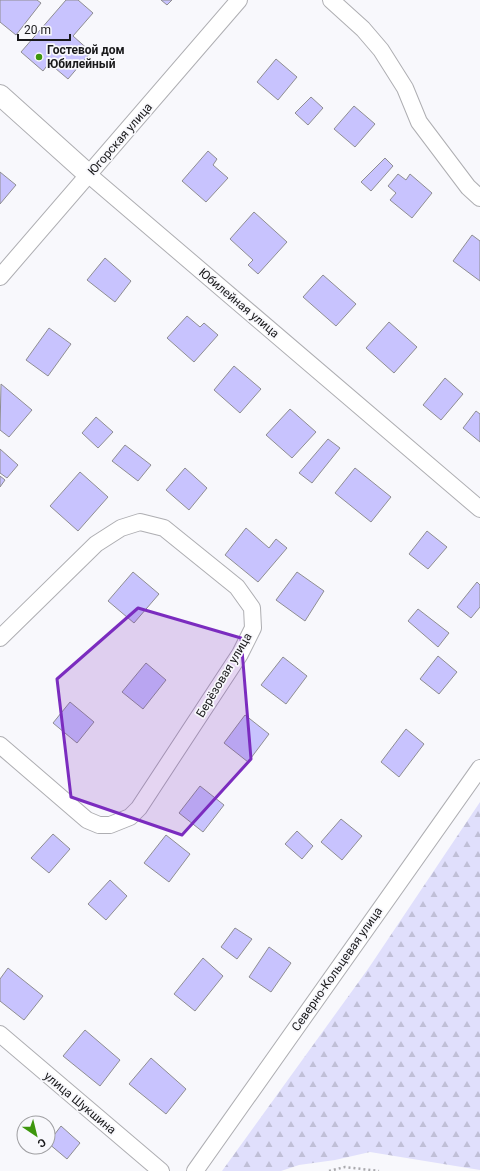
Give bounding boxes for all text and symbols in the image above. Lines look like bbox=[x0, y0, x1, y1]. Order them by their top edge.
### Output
scale bar bbox=[18, 16, 70, 42]
text: 20 m bbox=[24, 23, 51, 37]
place label: Гостевой дом Юбилейный bbox=[47, 43, 125, 71]
marker: Гостевой дом Юбилейный bbox=[34, 52, 44, 62]
street label: Югорская улица bbox=[85, 100, 155, 178]
street label: Юбилейная улица bbox=[196, 265, 282, 341]
street label: Берёзовая улица bbox=[193, 630, 255, 720]
street label: Северно-Кольцевая улица bbox=[289, 904, 385, 1034]
street label: улица Шукшина bbox=[41, 1069, 119, 1137]
north arrow bbox=[16, 1115, 56, 1155]
text: С bbox=[35, 1135, 48, 1150]

